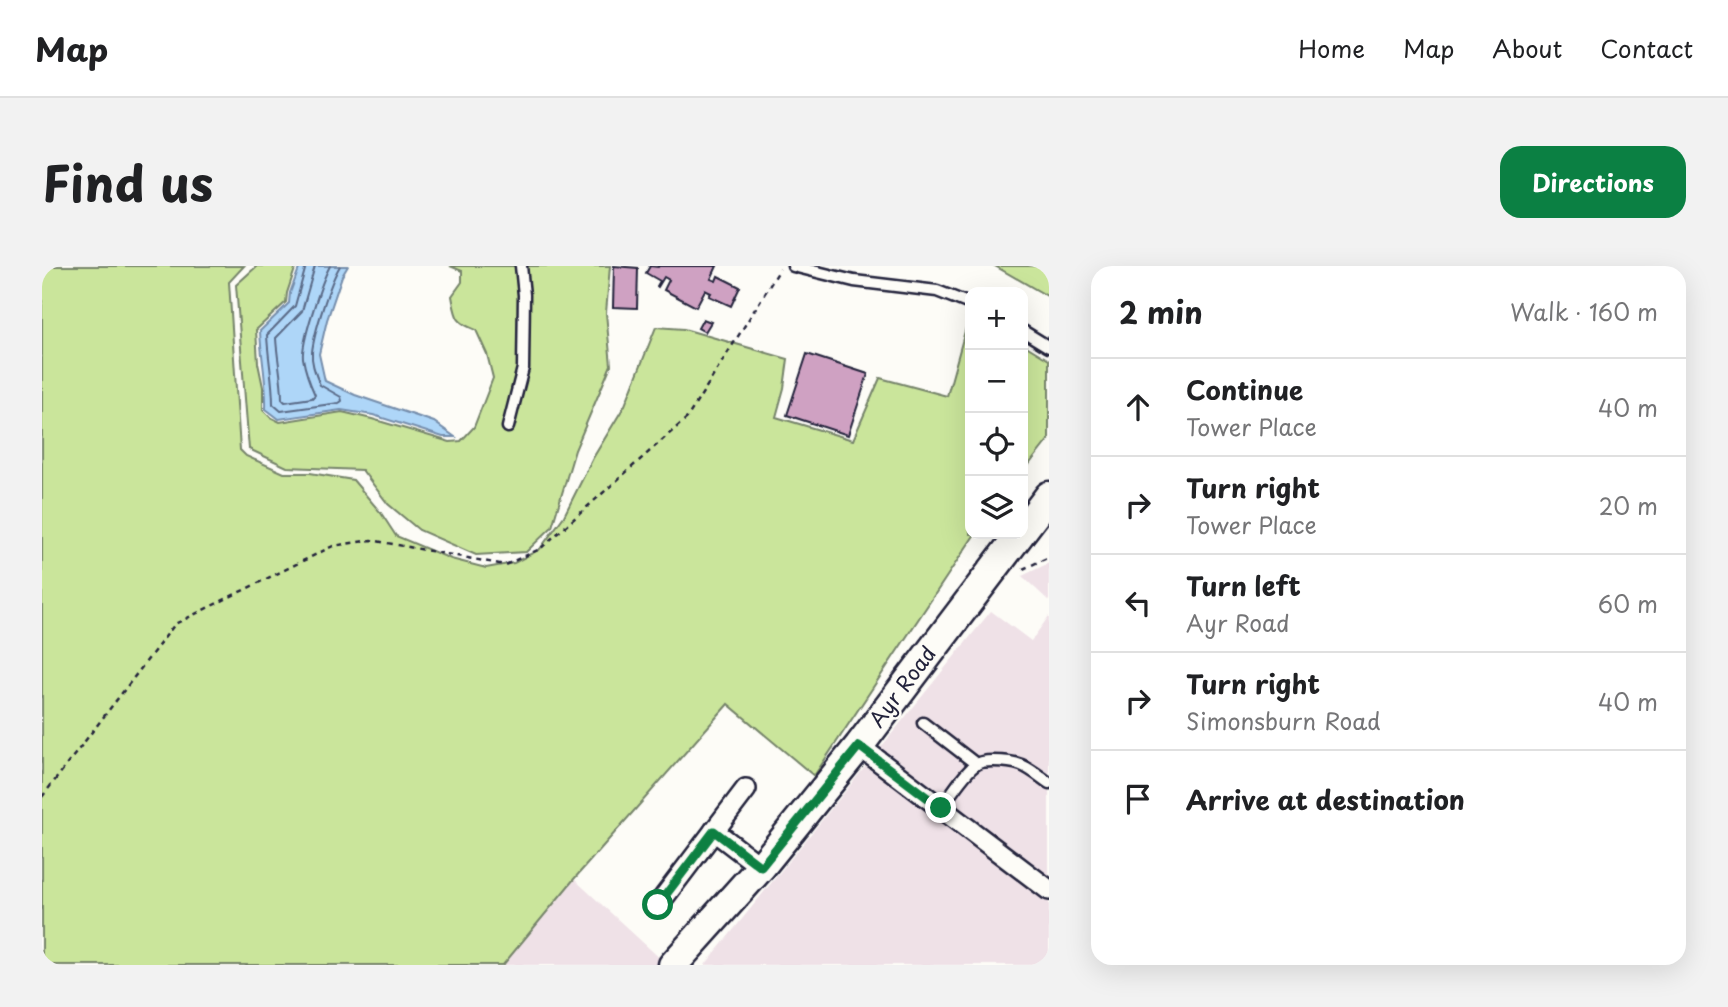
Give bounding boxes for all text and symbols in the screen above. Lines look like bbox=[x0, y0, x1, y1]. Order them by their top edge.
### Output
text: Map bbox=[35, 23, 108, 73]
text: Home bbox=[1298, 30, 1365, 66]
text: Map bbox=[1403, 30, 1454, 66]
text: About bbox=[1492, 30, 1562, 66]
text: Contact bbox=[1600, 30, 1693, 66]
text: Find us bbox=[42, 145, 213, 219]
button: Directions bbox=[1500, 146, 1686, 218]
map controls bbox=[965, 287, 1028, 539]
button: + bbox=[965, 287, 1028, 350]
text: 2 min bbox=[1119, 289, 1203, 334]
text: Walk · 160 m bbox=[1510, 294, 1658, 329]
button: − bbox=[965, 350, 1028, 413]
text: Continue bbox=[1186, 370, 1303, 409]
icon: ahead bbox=[1119, 388, 1157, 426]
text: 40 m bbox=[1598, 390, 1658, 425]
text: Tower Place bbox=[1186, 409, 1317, 444]
button: locate bbox=[965, 413, 1028, 476]
text: Turn right bbox=[1186, 468, 1320, 507]
button: layers bbox=[965, 476, 1028, 539]
icon: right bbox=[1119, 486, 1157, 524]
text: 20 m bbox=[1599, 488, 1658, 523]
text: Tower Place bbox=[1186, 507, 1317, 542]
text: Turn left bbox=[1186, 566, 1301, 605]
icon: left bbox=[1119, 584, 1157, 622]
text: 60 m bbox=[1598, 586, 1658, 621]
text: Ayr Road bbox=[1186, 605, 1290, 640]
street label: Ayr Road bbox=[860, 638, 943, 733]
text: Turn right bbox=[1186, 664, 1320, 703]
icon: right bbox=[1119, 682, 1157, 720]
text: 40 m bbox=[1598, 684, 1658, 719]
text: Simonsburn Road bbox=[1186, 703, 1381, 738]
icon: arrive bbox=[1119, 780, 1157, 818]
text: Arrive at destination bbox=[1186, 780, 1465, 819]
route end bbox=[925, 792, 956, 823]
route start bbox=[642, 889, 673, 920]

